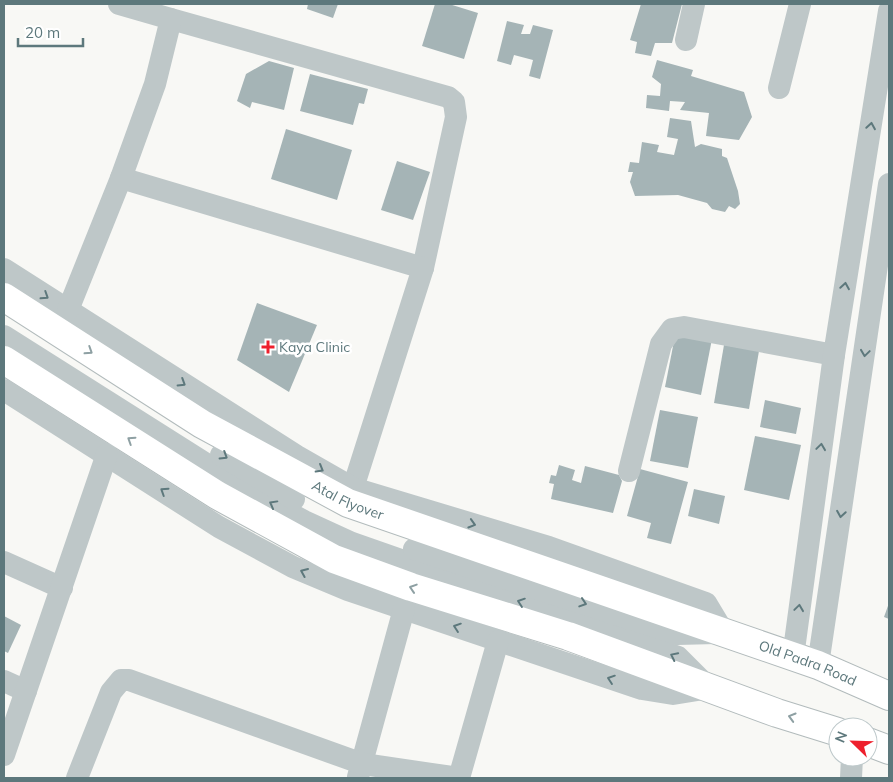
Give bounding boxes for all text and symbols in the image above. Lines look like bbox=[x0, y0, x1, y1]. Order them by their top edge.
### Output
scale bar bbox=[18, 15, 82, 47]
text: 20 m bbox=[25, 23, 60, 42]
one-way arrow bbox=[865, 122, 875, 130]
one-way arrow bbox=[839, 282, 849, 291]
one-way arrow bbox=[39, 289, 48, 299]
place label: Kaya Clinic bbox=[279, 338, 350, 356]
marker: Kaya Clinic bbox=[261, 340, 275, 354]
one-way arrow bbox=[84, 345, 93, 354]
one-way arrow bbox=[861, 349, 871, 357]
one-way arrow bbox=[176, 377, 186, 386]
one-way arrow bbox=[127, 437, 136, 446]
one-way arrow bbox=[815, 443, 826, 451]
one-way arrow bbox=[218, 450, 227, 459]
one-way arrow bbox=[314, 462, 323, 472]
street label: Atal Flyover bbox=[309, 476, 387, 524]
one-way arrow bbox=[160, 488, 169, 497]
one-way arrow bbox=[269, 500, 278, 510]
one-way arrow bbox=[836, 510, 847, 518]
one-way arrow bbox=[467, 518, 476, 528]
one-way arrow bbox=[300, 567, 309, 578]
one-way arrow bbox=[409, 584, 418, 594]
one-way arrow bbox=[517, 598, 525, 608]
one-way arrow bbox=[578, 598, 586, 608]
one-way arrow bbox=[793, 604, 804, 612]
one-way arrow bbox=[453, 623, 462, 633]
street label: Old Padra Road bbox=[756, 636, 859, 690]
one-way arrow bbox=[670, 652, 679, 662]
one-way arrow bbox=[607, 675, 616, 685]
one-way arrow bbox=[788, 713, 796, 723]
north arrow bbox=[828, 717, 878, 767]
text: N bbox=[831, 729, 851, 745]

